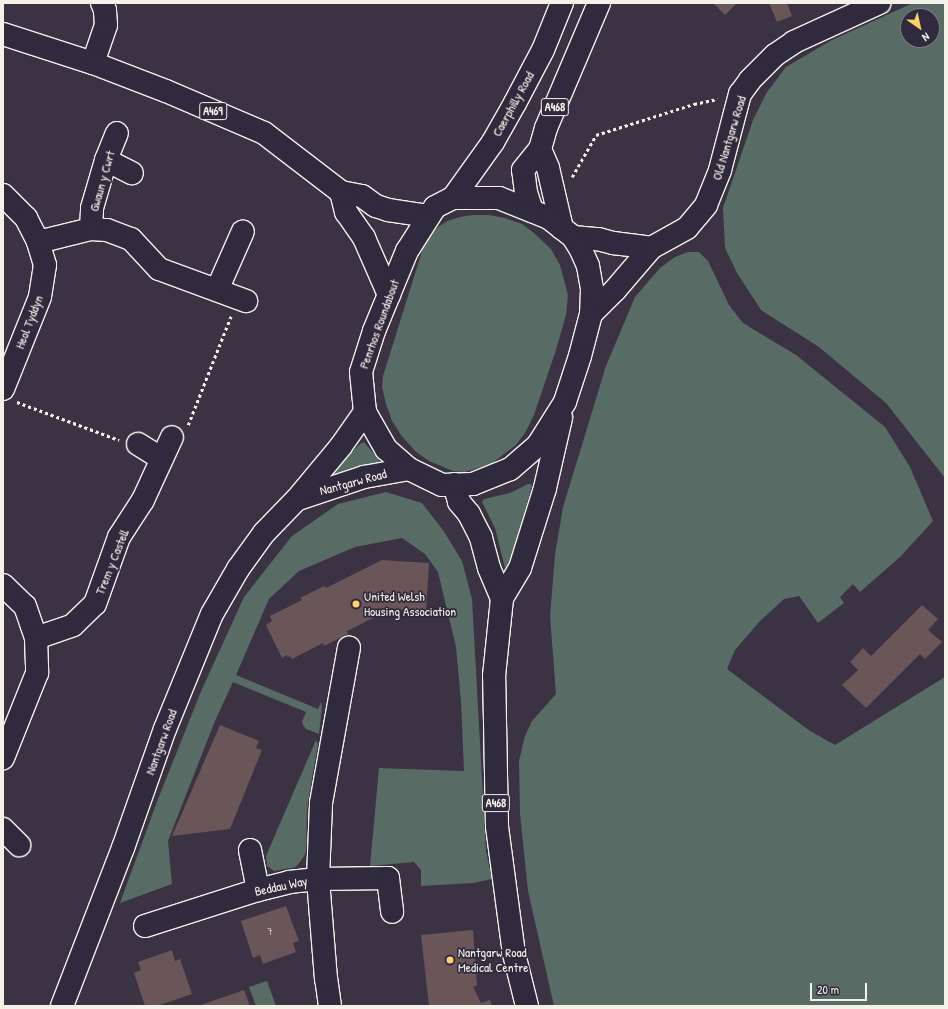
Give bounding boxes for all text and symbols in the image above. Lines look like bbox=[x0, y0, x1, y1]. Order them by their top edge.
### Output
north arrow bbox=[900, 8, 940, 48]
text: N bbox=[920, 30, 933, 45]
street label: Caerphilly Road bbox=[489, 69, 537, 139]
street label: Old Nantgarw Road bbox=[709, 94, 749, 182]
road number: A468 bbox=[540, 97, 570, 117]
road number: A469 bbox=[199, 101, 227, 121]
street label: Gwaun y Cwrt bbox=[86, 149, 118, 213]
street label: Penrhos Roundabout bbox=[356, 277, 402, 371]
street label: Heol Tyddyn bbox=[12, 293, 46, 351]
street label: Nantgarw Road bbox=[318, 466, 388, 498]
street label: Trem y Castell bbox=[92, 527, 132, 597]
place label: United Welsh Housing Association bbox=[364, 589, 456, 620]
marker: United Welsh Housing Association bbox=[351, 599, 361, 609]
street label: Nantgarw Road bbox=[142, 707, 180, 777]
road number: A468 bbox=[481, 793, 511, 813]
street label: Beddau Way bbox=[253, 873, 309, 899]
house number: 7 bbox=[267, 924, 273, 938]
place label: Nantgarw Road Medical Centre bbox=[458, 945, 528, 976]
marker: Nantgarw Road Medical Centre bbox=[445, 955, 455, 965]
scale bar bbox=[812, 975, 869, 1001]
text: 20 m bbox=[817, 981, 839, 998]

